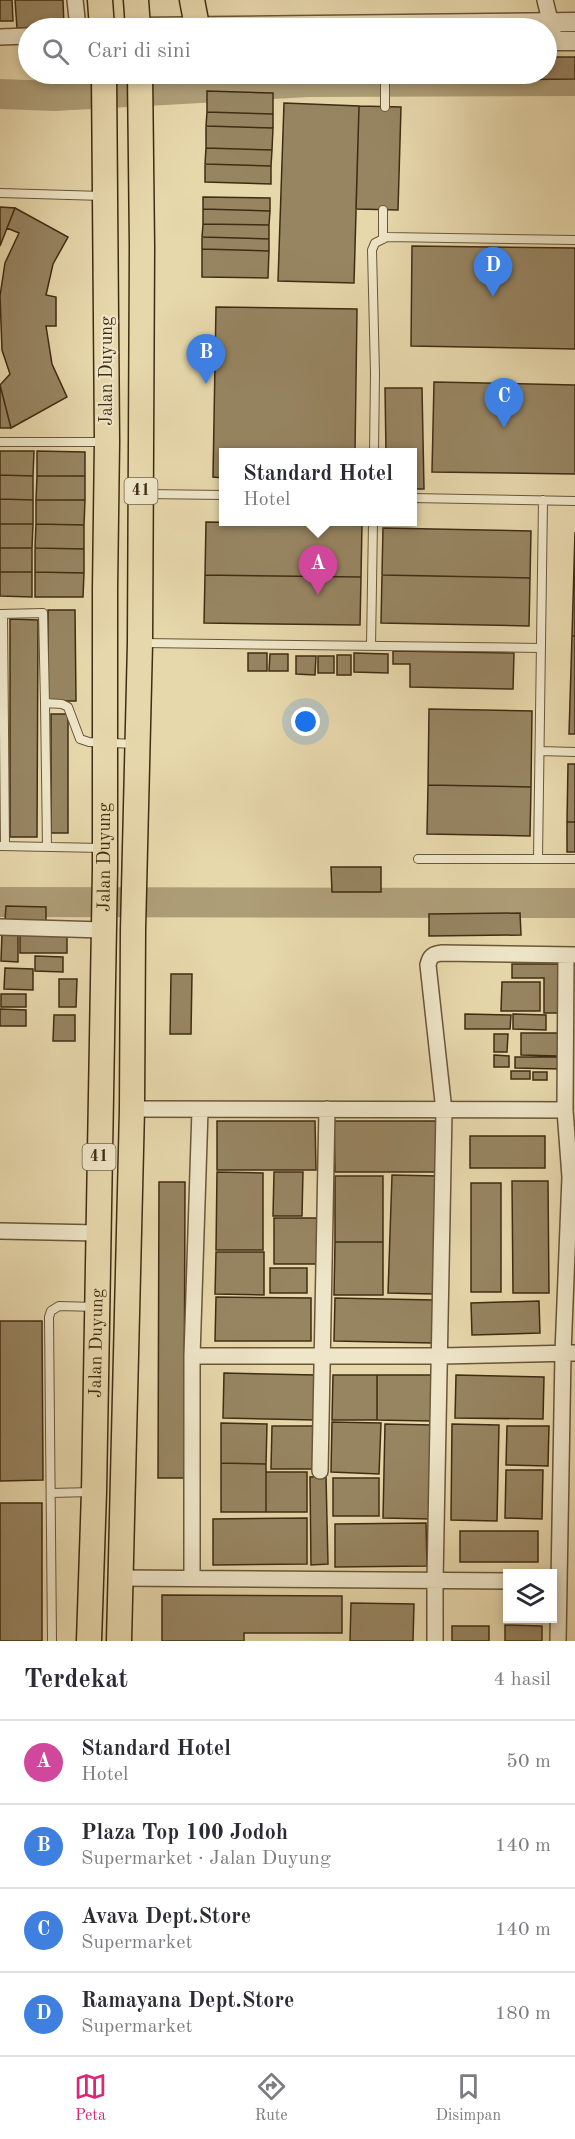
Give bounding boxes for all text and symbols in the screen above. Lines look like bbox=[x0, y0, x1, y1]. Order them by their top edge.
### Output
search box bbox=[18, 18, 557, 84]
icon: search bbox=[39, 35, 72, 68]
text: Cari di sini bbox=[87, 40, 191, 62]
pin: D bbox=[474, 248, 512, 297]
street label: Jalan Duyung bbox=[98, 316, 116, 426]
pin: B bbox=[186, 334, 226, 384]
pin: C bbox=[484, 378, 524, 428]
popup bbox=[219, 448, 417, 526]
text: Standard Hotel bbox=[243, 463, 393, 485]
road number: 41 bbox=[124, 478, 158, 504]
text: Hotel bbox=[243, 490, 290, 510]
pin: A bbox=[298, 546, 338, 595]
your location bbox=[291, 707, 320, 736]
street label: Jalan Duyung bbox=[95, 802, 114, 912]
road number: 41 bbox=[82, 1144, 116, 1170]
street label: Jalan Duyung bbox=[87, 1288, 107, 1398]
map controls bbox=[503, 1569, 557, 1623]
button: layers bbox=[503, 1569, 557, 1623]
text: Terdekat bbox=[24, 1667, 128, 1693]
text: 4 hasil bbox=[494, 1670, 551, 1690]
text: Standard Hotel bbox=[81, 1738, 231, 1760]
text: A bbox=[36, 1752, 51, 1772]
text: 50 m bbox=[506, 1752, 551, 1772]
text: Hotel bbox=[81, 1765, 128, 1785]
text: Plaza Top 100 Jodoh bbox=[81, 1822, 288, 1844]
text: B bbox=[36, 1836, 51, 1856]
text: 140 m bbox=[495, 1836, 551, 1856]
text: Supermarket · Jalan Duyung bbox=[81, 1849, 331, 1869]
text: Avava Dept.Store bbox=[81, 1906, 251, 1928]
text: C bbox=[37, 1920, 50, 1940]
text: 140 m bbox=[495, 1920, 551, 1940]
text: Supermarket bbox=[81, 1933, 192, 1953]
text: Ramayana Dept.Store bbox=[81, 1990, 294, 2012]
text: D bbox=[36, 2004, 51, 2024]
text: 180 m bbox=[495, 2004, 551, 2024]
text: Supermarket bbox=[81, 2017, 192, 2037]
tab: Peta bbox=[74, 2070, 107, 2126]
tab: Rute bbox=[255, 2070, 288, 2126]
tab: Disimpan bbox=[435, 2070, 501, 2126]

